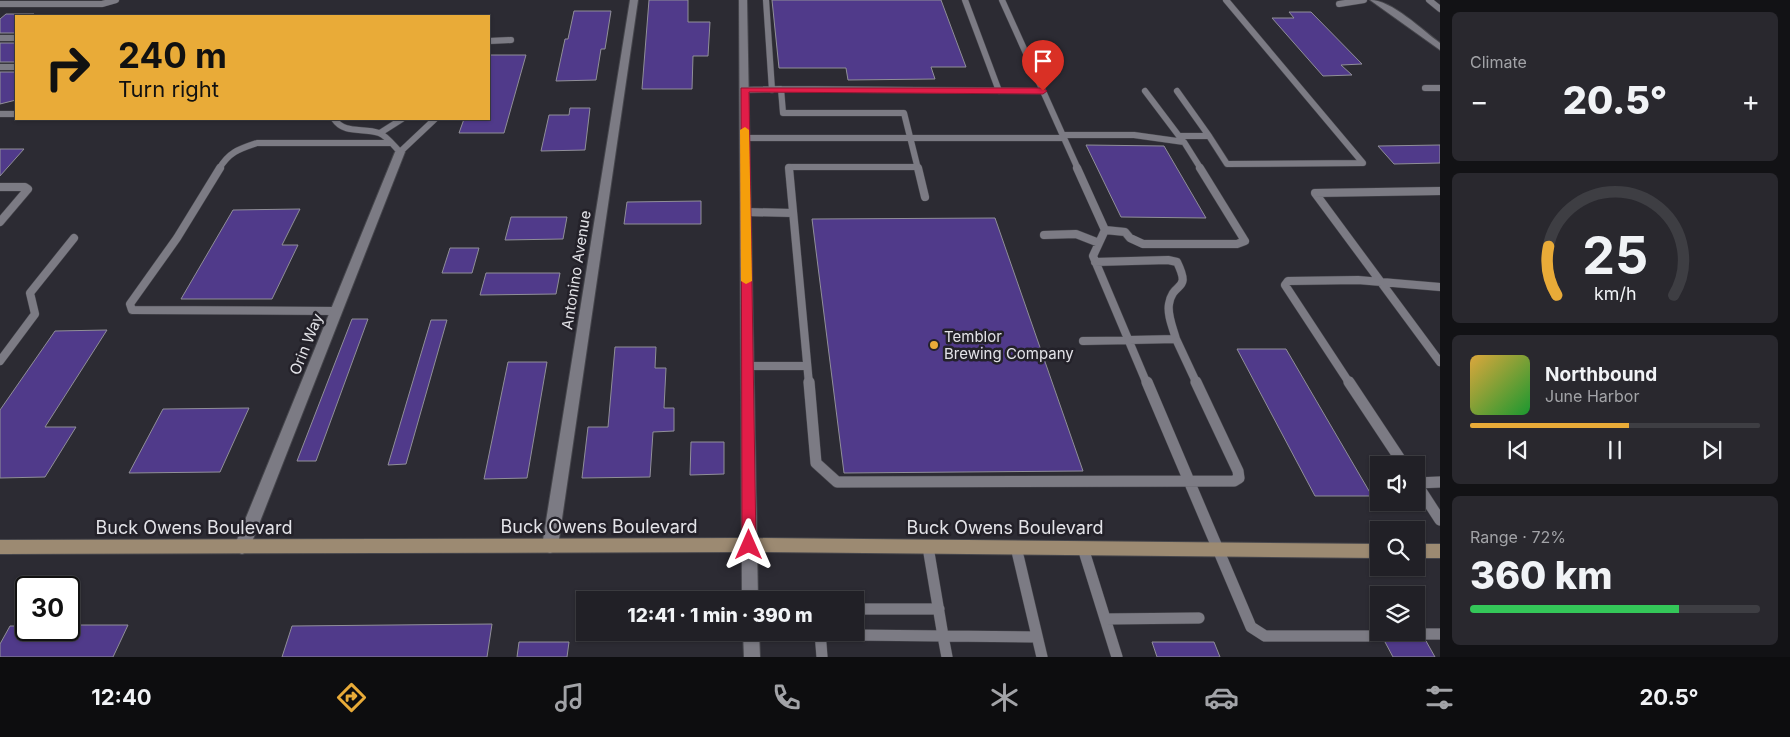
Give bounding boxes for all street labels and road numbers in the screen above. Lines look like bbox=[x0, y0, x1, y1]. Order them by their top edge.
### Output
street label: Antonino Avenue bbox=[557, 209, 595, 331]
street label: Orin Way bbox=[285, 310, 327, 378]
street label: Buck Owens Boulevard bbox=[501, 516, 697, 537]
street label: Buck Owens Boulevard bbox=[96, 517, 292, 538]
street label: Buck Owens Boulevard bbox=[907, 517, 1103, 538]

